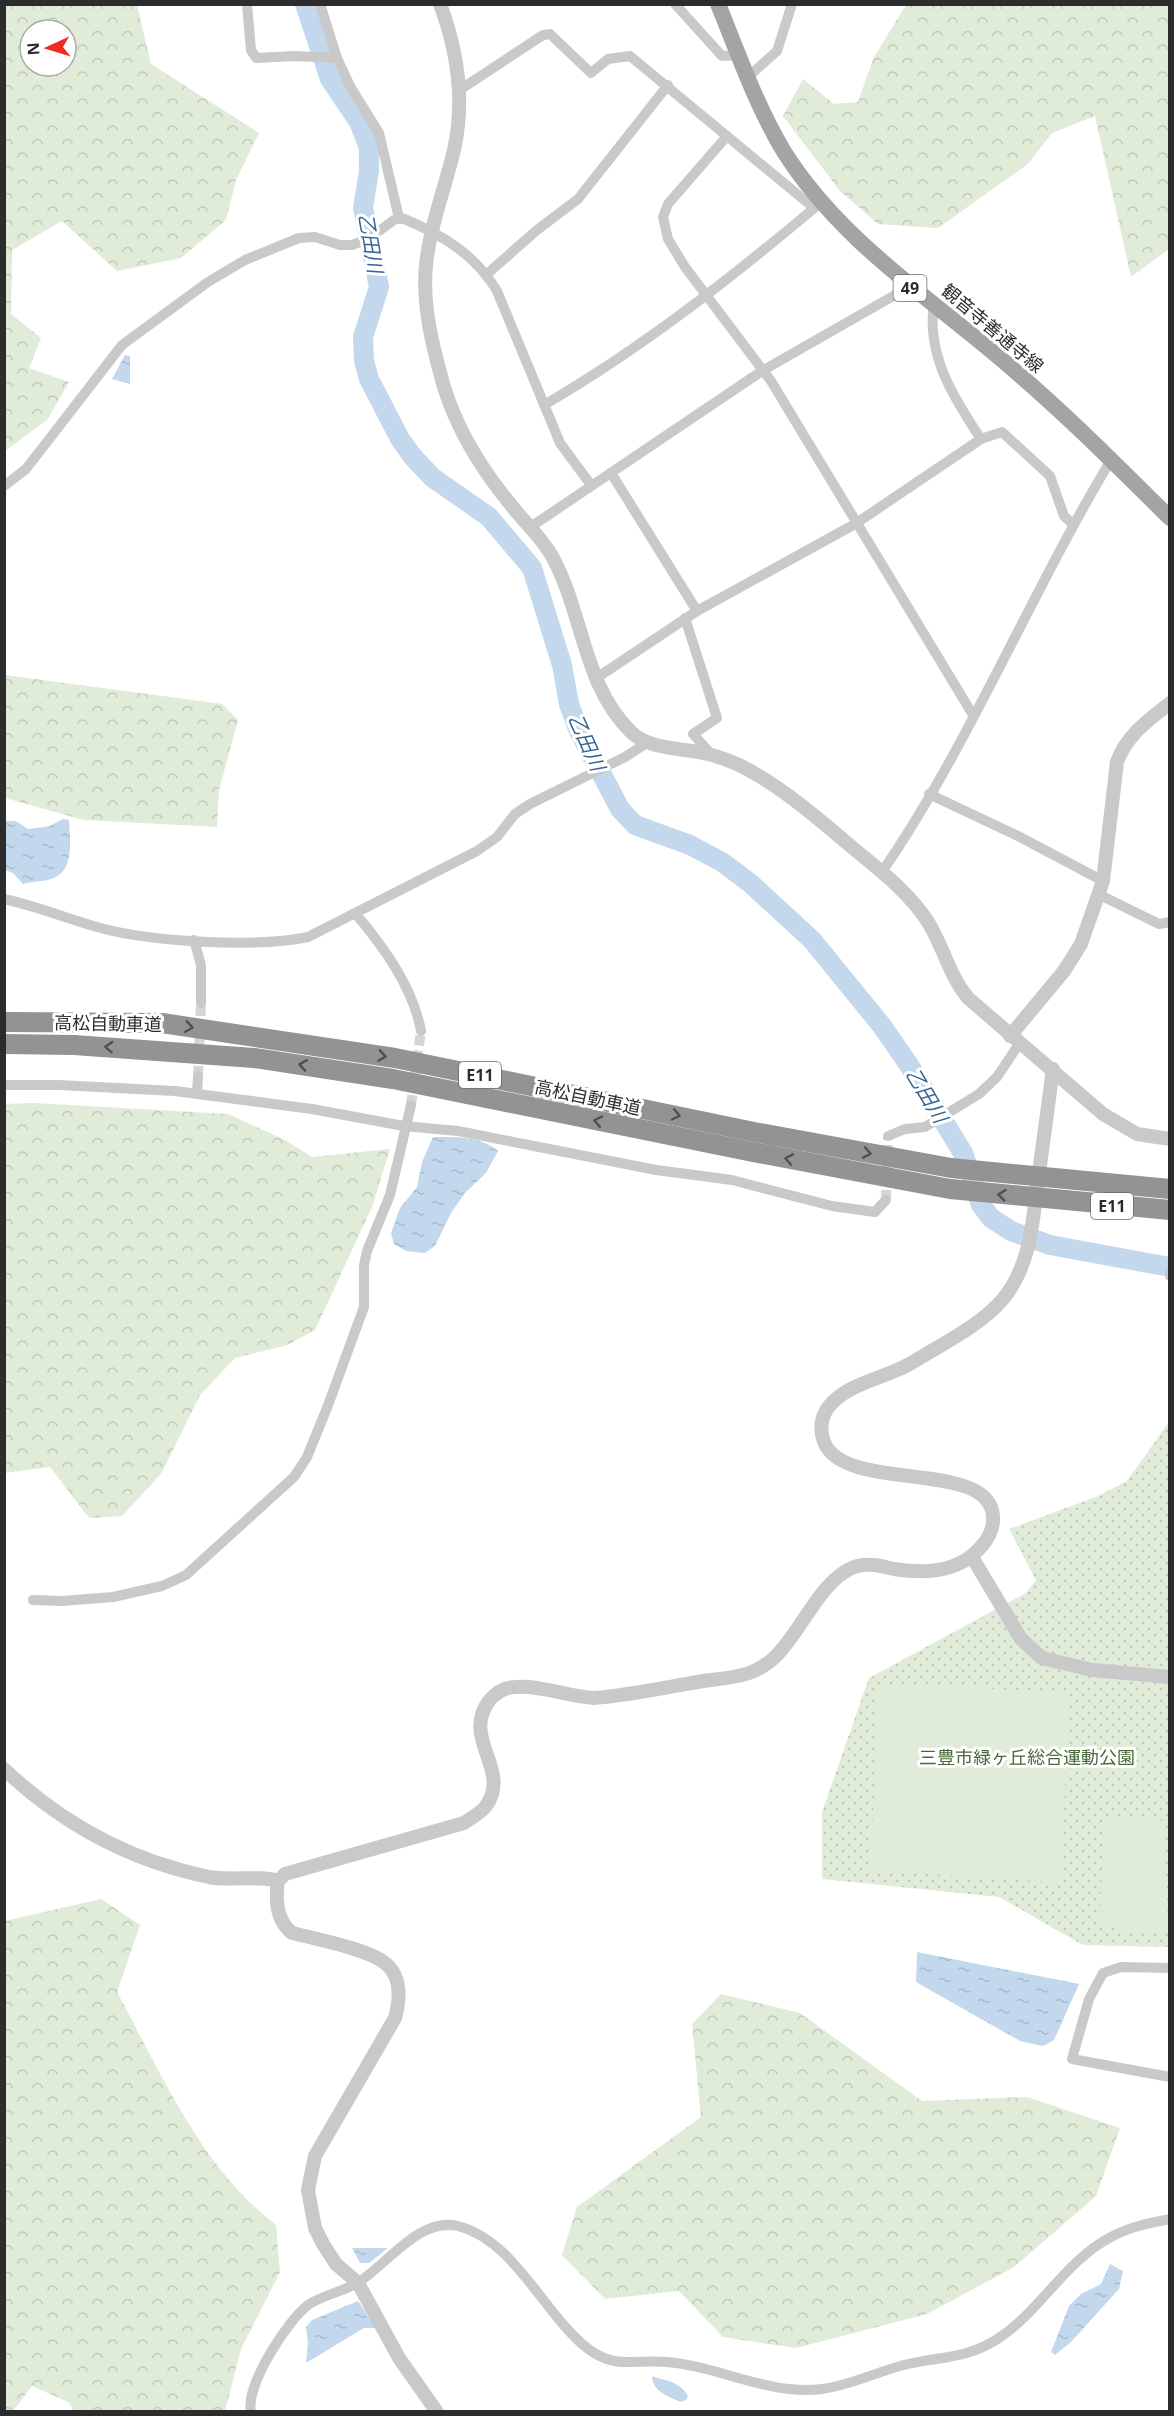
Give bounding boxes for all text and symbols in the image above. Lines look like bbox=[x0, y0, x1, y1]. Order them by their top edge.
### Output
north arrow bbox=[18, 18, 78, 78]
text: N bbox=[22, 42, 44, 56]
water label: 乙田川 bbox=[352, 211, 390, 277]
road number: 49 bbox=[894, 275, 926, 301]
street label: 観音寺善通寺線 bbox=[937, 278, 1049, 378]
water label: 乙田川 bbox=[562, 709, 612, 777]
street label: 高松自動車道 bbox=[54, 1010, 162, 1036]
one-way arrow bbox=[184, 1020, 193, 1032]
one-way arrow bbox=[104, 1040, 113, 1053]
one-way arrow bbox=[376, 1049, 386, 1062]
one-way arrow bbox=[298, 1060, 308, 1072]
road number: E11 bbox=[459, 1062, 501, 1088]
water label: 乙田川 bbox=[900, 1062, 955, 1129]
street label: 高松自動車道 bbox=[533, 1074, 643, 1120]
one-way arrow bbox=[670, 1108, 680, 1121]
one-way arrow bbox=[593, 1115, 603, 1128]
one-way arrow bbox=[862, 1146, 872, 1159]
one-way arrow bbox=[784, 1153, 794, 1166]
one-way arrow bbox=[998, 1189, 1007, 1202]
road number: E11 bbox=[1091, 1193, 1133, 1219]
park label: 三豊市緑ヶ丘総合運動公園 bbox=[919, 1745, 1135, 1769]

